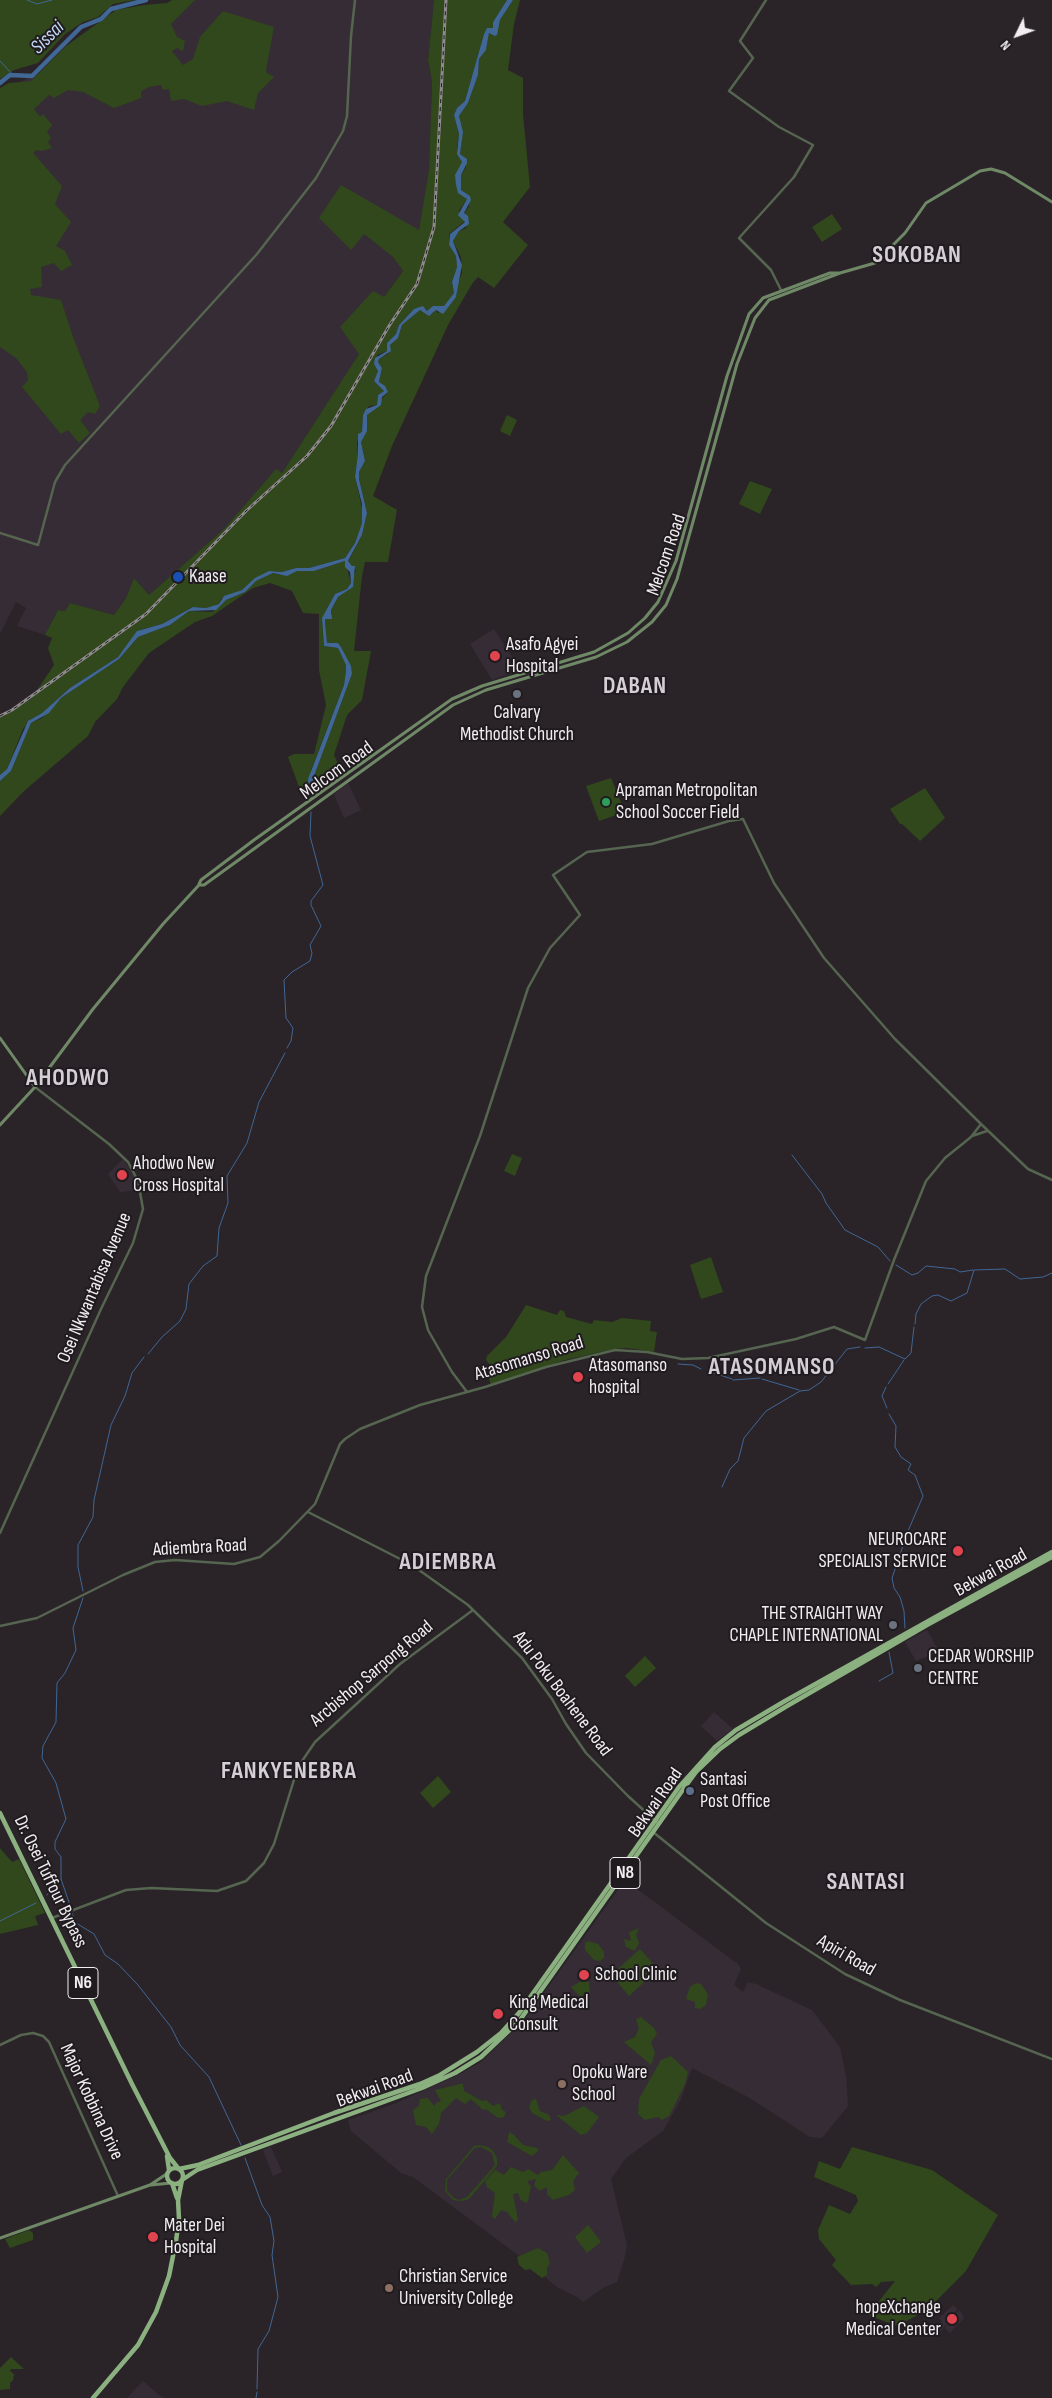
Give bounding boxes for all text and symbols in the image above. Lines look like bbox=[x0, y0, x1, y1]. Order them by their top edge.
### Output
north arrow bbox=[992, 10, 1042, 60]
water label: Sissai bbox=[26, 16, 70, 60]
text: N bbox=[997, 37, 1014, 54]
district label: SOKOBAN bbox=[871, 242, 963, 270]
street label: Melcom Road bbox=[642, 511, 692, 599]
place label: Kaase bbox=[189, 566, 227, 588]
marker: Kaase bbox=[171, 570, 185, 584]
place label: Asafo Agyei Hospital bbox=[506, 634, 578, 678]
marker: Asafo Agyei Hospital bbox=[488, 649, 502, 663]
district label: DABAN bbox=[602, 673, 668, 701]
marker: Calvary Methodist Church bbox=[511, 688, 523, 700]
place label: Calvary Methodist Church bbox=[460, 702, 574, 746]
street label: Melcom Road bbox=[296, 737, 378, 805]
place label: Apraman Metropolitan School Soccer Field bbox=[616, 780, 758, 824]
marker: Apraman Metropolitan School Soccer Field bbox=[600, 796, 612, 808]
district label: AHODWO bbox=[25, 1065, 111, 1093]
place label: Ahodwo New Cross Hospital bbox=[133, 1153, 224, 1197]
marker: Ahodwo New Cross Hospital bbox=[115, 1168, 129, 1182]
street label: Osei Nkwantabisa Avenue bbox=[53, 1209, 137, 1367]
street label: Atasomanso Road bbox=[472, 1332, 586, 1386]
district label: ATASOMANSO bbox=[707, 1354, 837, 1382]
place label: Atasomanso hospital bbox=[589, 1355, 667, 1399]
marker: Atasomanso hospital bbox=[571, 1370, 585, 1384]
place label: NEUROCARE SPECIALIST SERVICE bbox=[818, 1529, 947, 1573]
street label: Adiembra Road bbox=[152, 1534, 248, 1562]
street label: Bekwai Road bbox=[951, 1544, 1031, 1602]
marker: NEUROCARE SPECIALIST SERVICE bbox=[951, 1544, 965, 1558]
district label: ADIEMBRA bbox=[398, 1549, 498, 1577]
place label: THE STRAIGHT WAY CHAPLE INTERNATIONAL bbox=[729, 1603, 883, 1647]
street label: Arcbishop Sarpong Road bbox=[306, 1616, 438, 1732]
marker: THE STRAIGHT WAY CHAPLE INTERNATIONAL bbox=[887, 1619, 899, 1631]
street label: Adu Poku Boahene Road bbox=[508, 1627, 616, 1761]
place label: CEDAR WORSHIP CENTRE bbox=[928, 1646, 1034, 1690]
marker: CEDAR WORSHIP CENTRE bbox=[912, 1662, 924, 1674]
district label: FANKYENEBRA bbox=[220, 1758, 358, 1786]
street label: Bekwai Road bbox=[624, 1764, 688, 1842]
place label: Santasi Post Office bbox=[700, 1769, 770, 1813]
marker: Santasi Post Office bbox=[684, 1785, 696, 1797]
street label: Dr. Osei Tuffour Bypass bbox=[8, 1812, 92, 1952]
road number: N8 bbox=[610, 1858, 640, 1889]
district label: SANTASI bbox=[826, 1869, 906, 1897]
street label: Apiri Road bbox=[813, 1930, 879, 1982]
place label: School Clinic bbox=[595, 1964, 677, 1986]
road number: N6 bbox=[68, 1968, 98, 1999]
marker: School Clinic bbox=[577, 1968, 591, 1982]
place label: King Medical Consult bbox=[509, 1992, 588, 2036]
marker: King Medical Consult bbox=[491, 2007, 505, 2021]
street label: Major Kobbina Drive bbox=[54, 2040, 128, 2164]
place label: Opoku Ware School bbox=[572, 2062, 647, 2106]
street label: Bekwai Road bbox=[334, 2065, 416, 2113]
marker: Opoku Ware School bbox=[556, 2078, 568, 2090]
place label: Mater Dei Hospital bbox=[164, 2215, 225, 2259]
marker: Mater Dei Hospital bbox=[146, 2230, 160, 2244]
place label: Christian Service University College bbox=[399, 2266, 513, 2310]
marker: Christian Service University College bbox=[383, 2282, 395, 2294]
place label: hopeXchange Medical Center bbox=[846, 2297, 941, 2341]
marker: hopeXchange Medical Center bbox=[945, 2312, 959, 2326]

